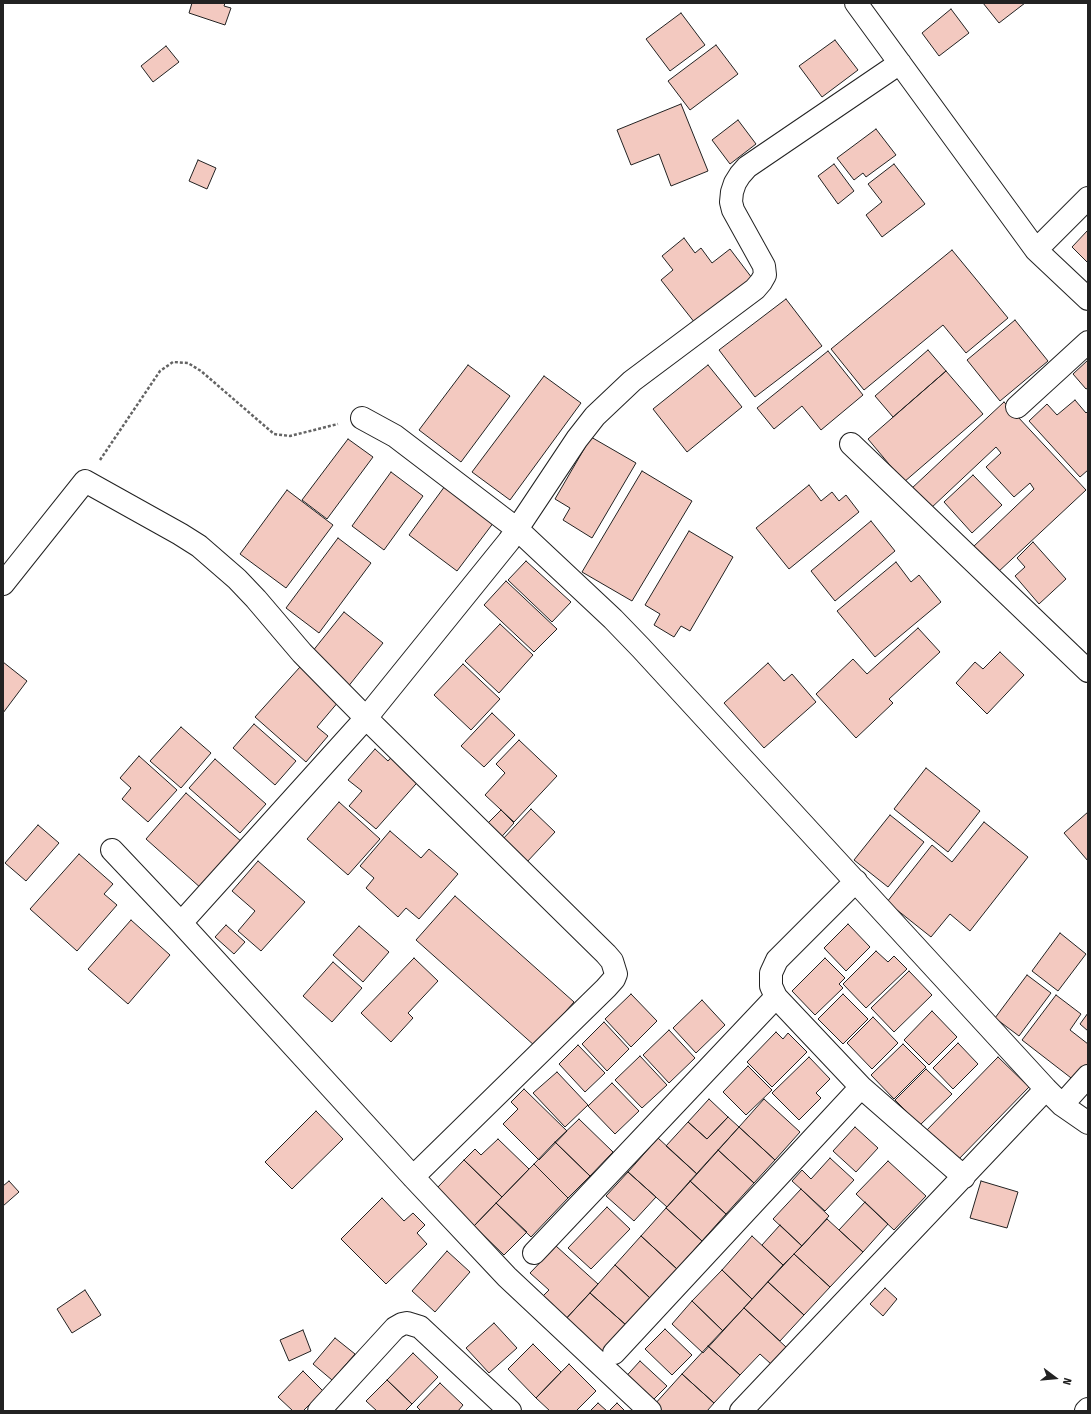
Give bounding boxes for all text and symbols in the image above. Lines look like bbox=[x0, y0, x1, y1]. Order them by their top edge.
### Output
north arrow bbox=[1035, 1358, 1075, 1398]
text: N bbox=[1060, 1376, 1074, 1386]

